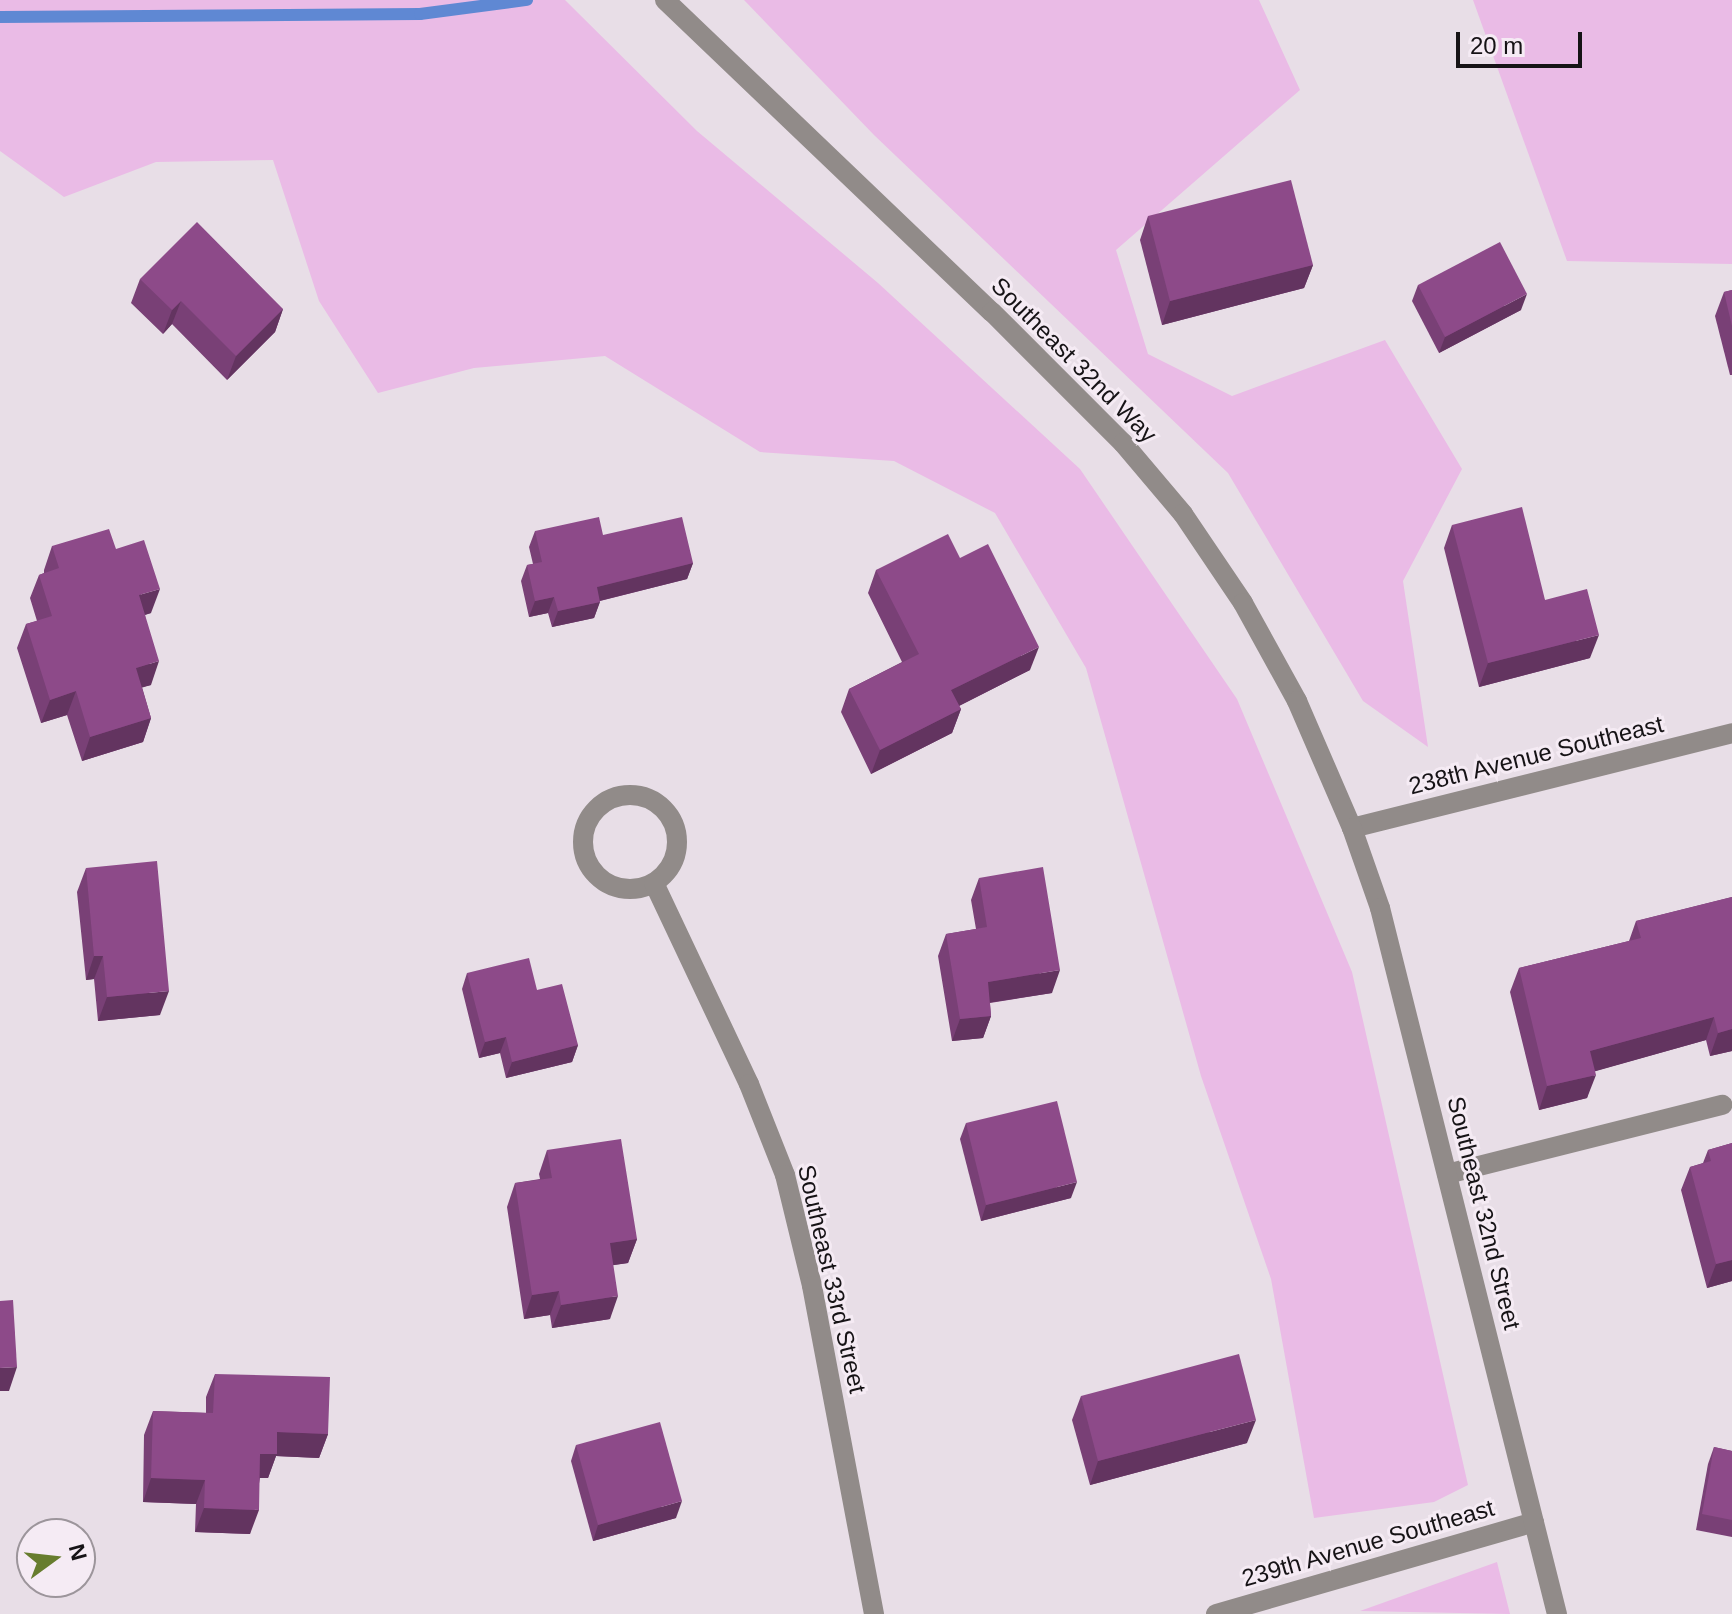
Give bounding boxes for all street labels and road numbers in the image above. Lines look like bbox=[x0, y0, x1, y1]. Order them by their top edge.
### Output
street label: Southeast 32nd Way bbox=[985, 271, 1163, 449]
street label: 238th Avenue Southeast bbox=[1405, 709, 1667, 801]
street label: Southeast 32nd Street bbox=[1441, 1094, 1527, 1332]
street label: Southeast 33rd Street bbox=[792, 1162, 872, 1396]
street label: 239th Avenue Southeast bbox=[1238, 1493, 1498, 1593]

